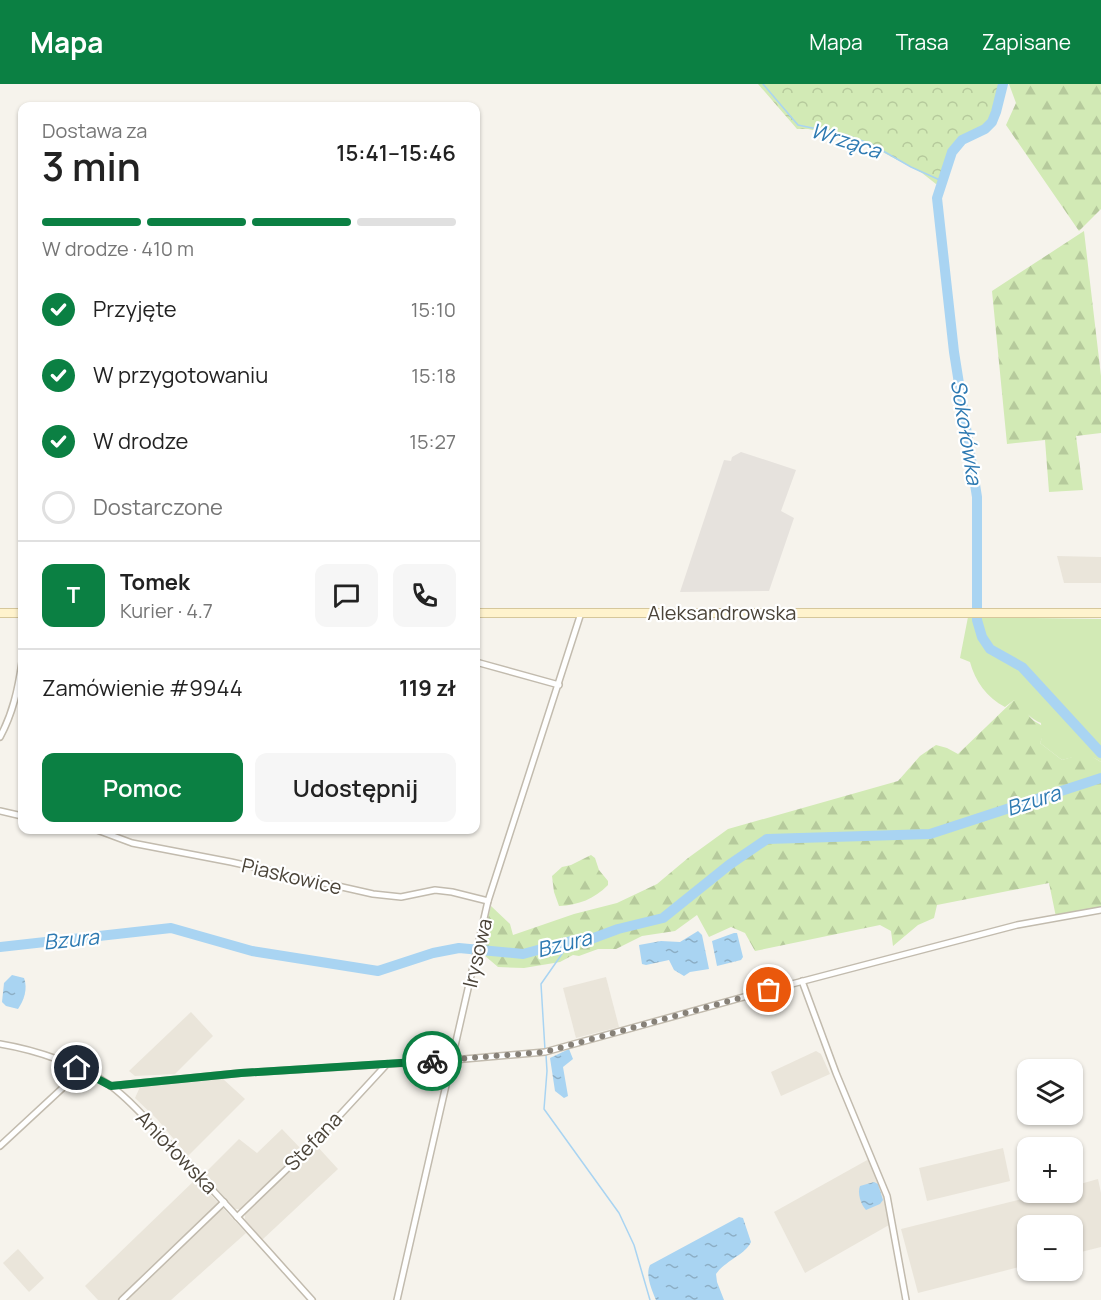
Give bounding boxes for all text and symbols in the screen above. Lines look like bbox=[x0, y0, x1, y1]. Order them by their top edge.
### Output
text: Mapa bbox=[30, 23, 103, 61]
text: Mapa bbox=[809, 28, 863, 56]
text: Trasa bbox=[896, 28, 949, 56]
text: Zapisane bbox=[982, 28, 1071, 56]
water label: Wrząca bbox=[807, 115, 886, 165]
text: Dostawa za bbox=[42, 117, 147, 144]
text: 15:41–15:46 bbox=[336, 138, 456, 168]
text: 3 min bbox=[42, 139, 141, 193]
text: W drodze · 410 m bbox=[42, 235, 194, 262]
icon: check bbox=[42, 293, 75, 326]
text: Przyjęte bbox=[93, 294, 177, 324]
text: 15:10 bbox=[411, 296, 456, 323]
icon: check bbox=[42, 359, 75, 392]
text: W przygotowaniu bbox=[93, 360, 268, 390]
text: 15:18 bbox=[411, 362, 456, 389]
water label: Sokołówka bbox=[945, 378, 989, 488]
icon: check bbox=[42, 425, 75, 458]
text: W drodze bbox=[93, 426, 188, 456]
text: 15:27 bbox=[409, 428, 456, 455]
text: Dostarczone bbox=[93, 492, 223, 522]
button: chat bbox=[315, 564, 378, 627]
button: phone bbox=[393, 564, 456, 627]
text: Tomek bbox=[120, 567, 190, 597]
text: T bbox=[67, 580, 80, 610]
text: Kurier · 4.7 bbox=[120, 597, 213, 624]
street label: Aleksandrowska bbox=[648, 599, 796, 626]
text: Zamówienie #9944 bbox=[42, 673, 243, 703]
text: 119 zł bbox=[399, 673, 456, 703]
button: Pomoc bbox=[42, 753, 243, 822]
button: Udostępnij bbox=[255, 753, 456, 822]
water label: Bzura bbox=[1002, 778, 1065, 822]
street label: Piaskowice bbox=[239, 851, 345, 901]
street label: Irysowa bbox=[456, 916, 498, 990]
water label: Bzura bbox=[42, 922, 101, 956]
water label: Bzura bbox=[534, 922, 595, 963]
pin bbox=[743, 964, 794, 1015]
icon: bag bbox=[752, 973, 785, 1006]
courier bbox=[402, 1031, 462, 1091]
pin bbox=[51, 1042, 102, 1093]
icon: bike bbox=[416, 1045, 449, 1078]
icon: home bbox=[60, 1051, 93, 1084]
map controls bbox=[1017, 1059, 1083, 1281]
button: layers bbox=[1017, 1059, 1083, 1125]
street label: Aniołowska bbox=[130, 1104, 224, 1200]
street label: Stefana bbox=[278, 1106, 348, 1176]
button: + bbox=[1017, 1137, 1083, 1203]
button: − bbox=[1017, 1215, 1083, 1281]

